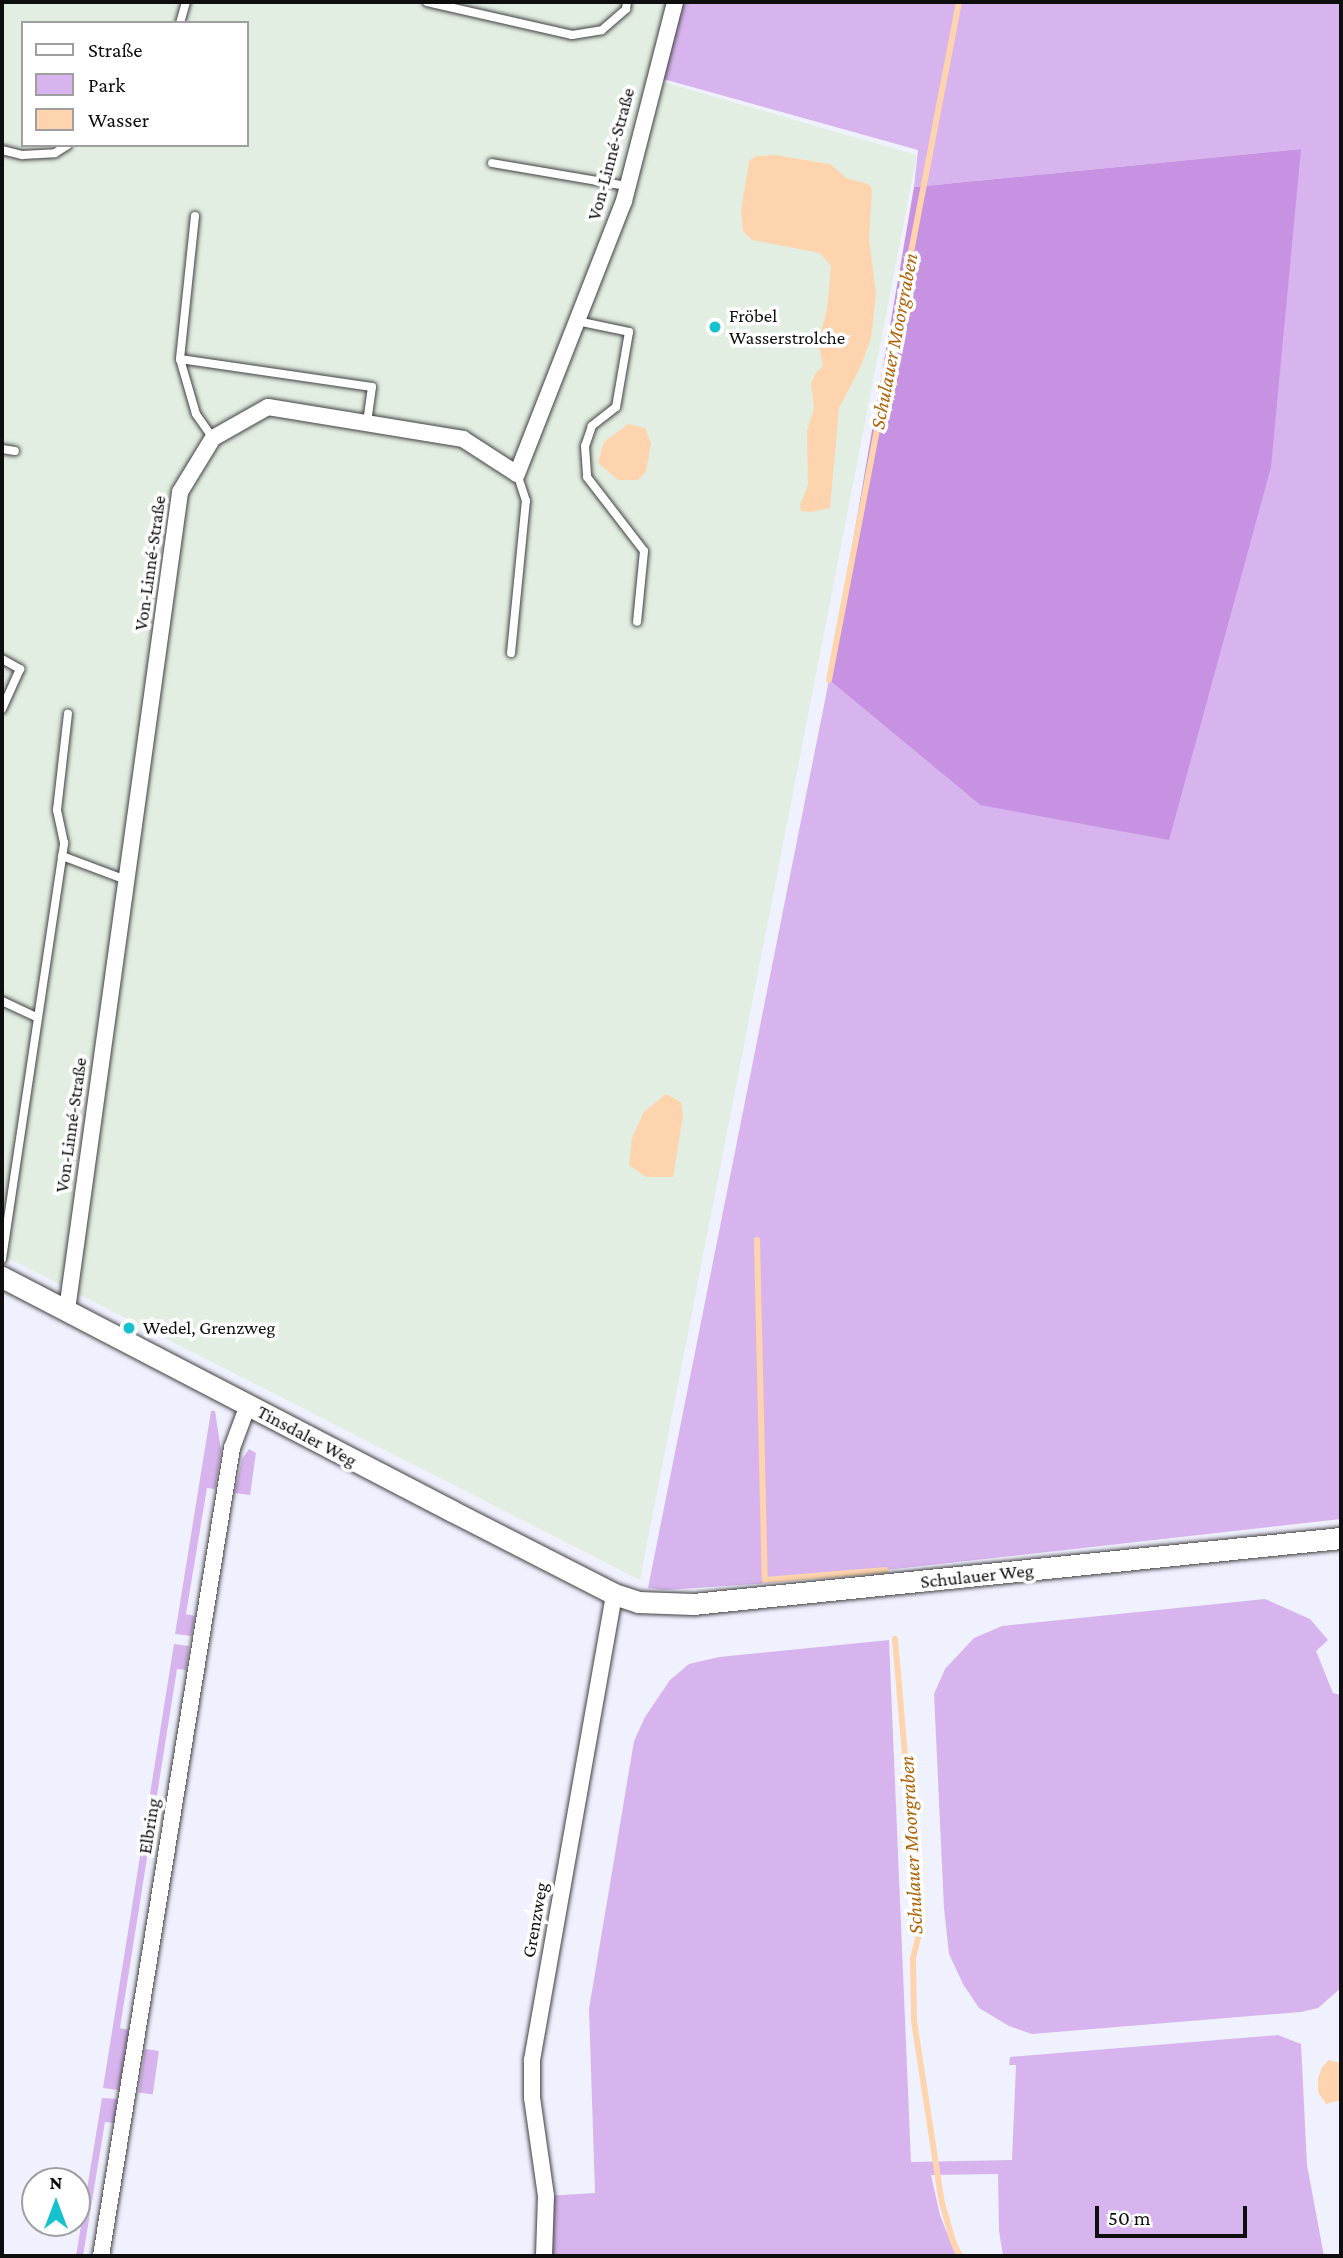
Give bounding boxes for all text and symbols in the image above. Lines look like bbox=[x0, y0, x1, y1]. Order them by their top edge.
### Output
legend bbox=[21, 21, 248, 147]
text: Straße bbox=[88, 38, 142, 62]
text: Park bbox=[88, 73, 125, 97]
street label: Von-Linné-Straße bbox=[582, 85, 640, 223]
text: Wasser bbox=[88, 108, 149, 132]
water label: Schulauer Moorgraben bbox=[865, 251, 923, 431]
place label: Fröbel Wasserstrolche bbox=[729, 305, 845, 349]
marker: Fröbel Wasserstrolche bbox=[707, 319, 723, 335]
street label: Von-Linné-Straße bbox=[129, 494, 171, 632]
street label: Von-Linné-Straße bbox=[50, 1056, 92, 1194]
place label: Wedel, Grenzweg bbox=[143, 1317, 275, 1339]
marker: Wedel, Grenzweg bbox=[121, 1320, 137, 1336]
street label: Tinsdaler Weg bbox=[253, 1400, 361, 1472]
street label: Schulauer Weg bbox=[919, 1559, 1035, 1593]
water label: Schulauer Moorgraben bbox=[894, 1755, 928, 1935]
street label: Elbring bbox=[133, 1796, 165, 1856]
street label: Grenzweg bbox=[517, 1880, 553, 1960]
north arrow bbox=[21, 2167, 91, 2237]
text: N bbox=[50, 2172, 62, 2193]
scale bar bbox=[1098, 2192, 1250, 2236]
text: 50 m bbox=[1108, 2206, 1151, 2230]

